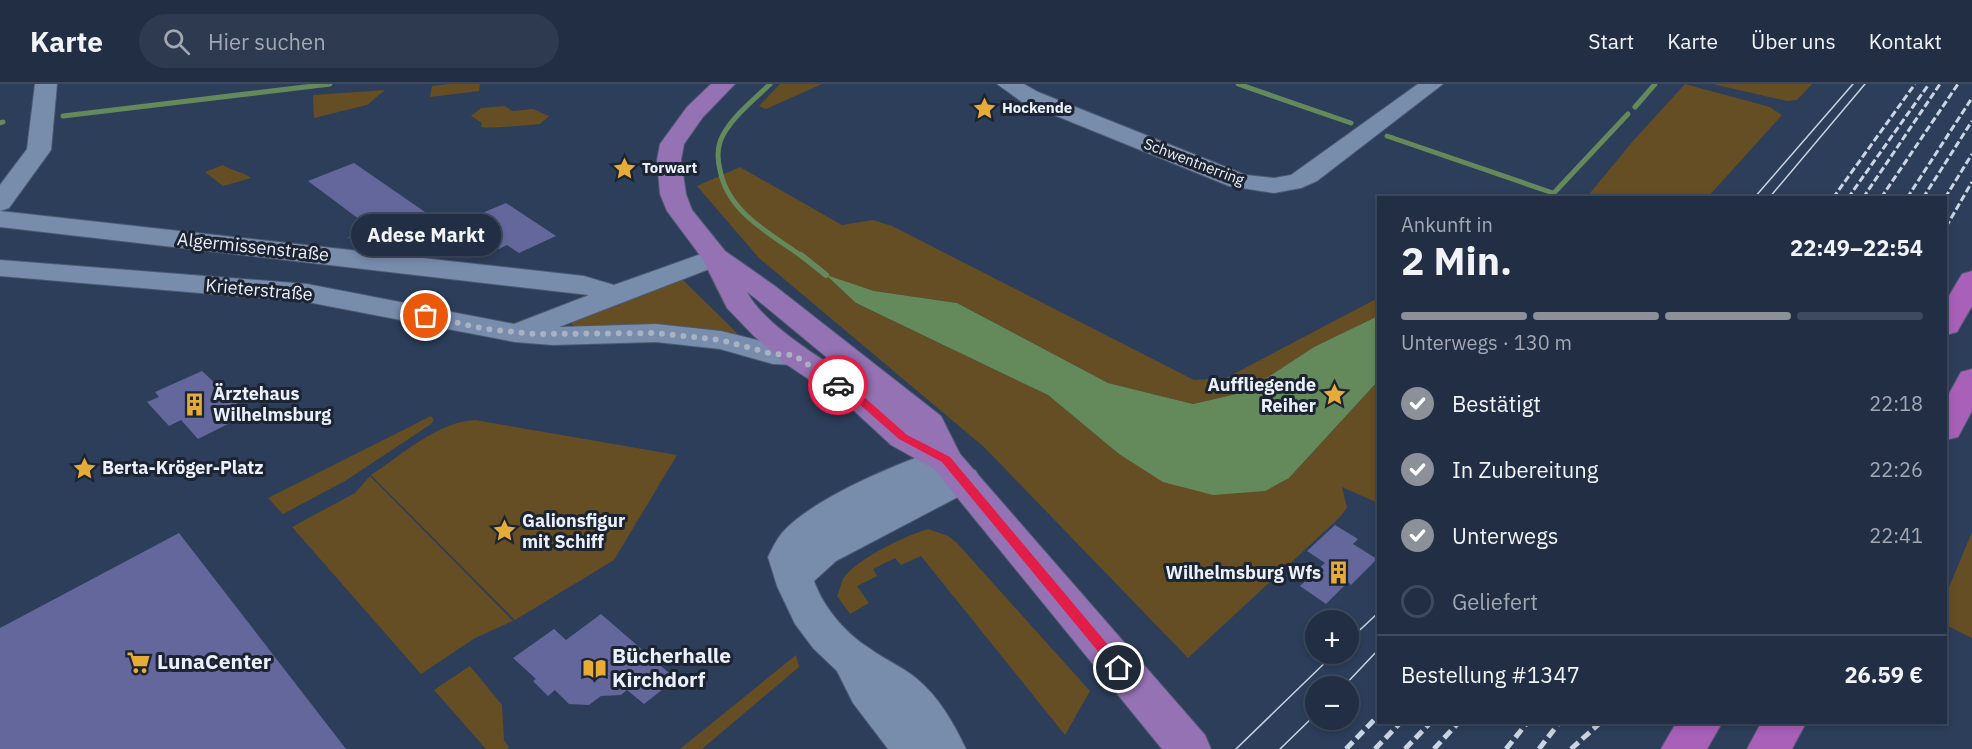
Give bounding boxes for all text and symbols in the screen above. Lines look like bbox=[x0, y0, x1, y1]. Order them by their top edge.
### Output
search box bbox=[139, 14, 559, 68]
text: Karte bbox=[30, 23, 103, 60]
icon: search bbox=[160, 25, 193, 58]
text: Hier suchen bbox=[208, 27, 326, 56]
text: Start bbox=[1588, 27, 1634, 55]
text: Karte bbox=[1667, 27, 1718, 55]
text: Über uns bbox=[1751, 27, 1836, 55]
text: Kontakt bbox=[1869, 27, 1942, 55]
place icon: Hockende bbox=[971, 95, 997, 121]
place label: Hockende bbox=[1002, 98, 1072, 117]
street label: Schwentnerring bbox=[1141, 134, 1247, 189]
place icon: Torwart bbox=[611, 155, 637, 181]
place label: Torwart bbox=[642, 158, 697, 177]
text: Ankunft in bbox=[1401, 211, 1493, 238]
callout: Adese Markt bbox=[351, 214, 501, 256]
text: Adese Markt bbox=[367, 221, 485, 248]
street label: Algermissenstraße bbox=[176, 227, 330, 266]
text: 22:49–22:54 bbox=[1790, 233, 1923, 262]
text: 2 Min. bbox=[1401, 235, 1512, 286]
street label: Krieterstraße bbox=[205, 273, 314, 306]
pin bbox=[400, 290, 451, 341]
icon: bag bbox=[409, 299, 442, 332]
text: Unterwegs · 130 m bbox=[1401, 329, 1572, 356]
courier bbox=[808, 355, 868, 415]
icon: car bbox=[822, 369, 855, 402]
place label: Auffliegende Reiher bbox=[1207, 373, 1316, 417]
place label: Ärztehaus Wilhelmsburg bbox=[213, 382, 331, 426]
place icon: Auffliegende Reiher bbox=[1321, 382, 1347, 408]
icon: check bbox=[1401, 387, 1434, 420]
text: Bestätigt bbox=[1452, 389, 1541, 418]
text: 22:18 bbox=[1869, 390, 1923, 417]
building icon: Ärztehaus Wilhelmsburg bbox=[182, 391, 208, 417]
icon: check bbox=[1401, 453, 1434, 486]
place icon: Berta-Kröger-Platz bbox=[71, 455, 97, 481]
text: In Zubereitung bbox=[1452, 455, 1598, 484]
place label: Berta-Kröger-Platz bbox=[102, 456, 264, 479]
text: 22:26 bbox=[1869, 456, 1923, 483]
place label: Galionsfigur mit Schiff bbox=[522, 509, 625, 553]
place icon: Galionsfigur mit Schiff bbox=[491, 518, 517, 544]
icon: check bbox=[1401, 519, 1434, 552]
text: Unterwegs bbox=[1452, 521, 1559, 550]
text: 22:41 bbox=[1869, 522, 1923, 549]
building icon: Wilhelmsburg Wfs bbox=[1326, 560, 1352, 586]
place label: Wilhelmsburg Wfs bbox=[1165, 561, 1321, 584]
text: Geliefert bbox=[1452, 587, 1538, 616]
map controls bbox=[1305, 610, 1359, 730]
button: + bbox=[1305, 610, 1359, 664]
place label: Bücherhalle Kirchdorf bbox=[612, 641, 731, 693]
pin bbox=[1093, 642, 1144, 693]
place label: LunaCenter bbox=[157, 647, 272, 675]
supermarket icon: LunaCenter bbox=[126, 649, 152, 675]
icon: home bbox=[1102, 651, 1135, 684]
library icon: Bücherhalle Kirchdorf bbox=[581, 655, 607, 681]
text: Bestellung #1347 bbox=[1401, 660, 1580, 689]
text: 26.59 € bbox=[1844, 660, 1923, 689]
button: − bbox=[1305, 676, 1359, 730]

